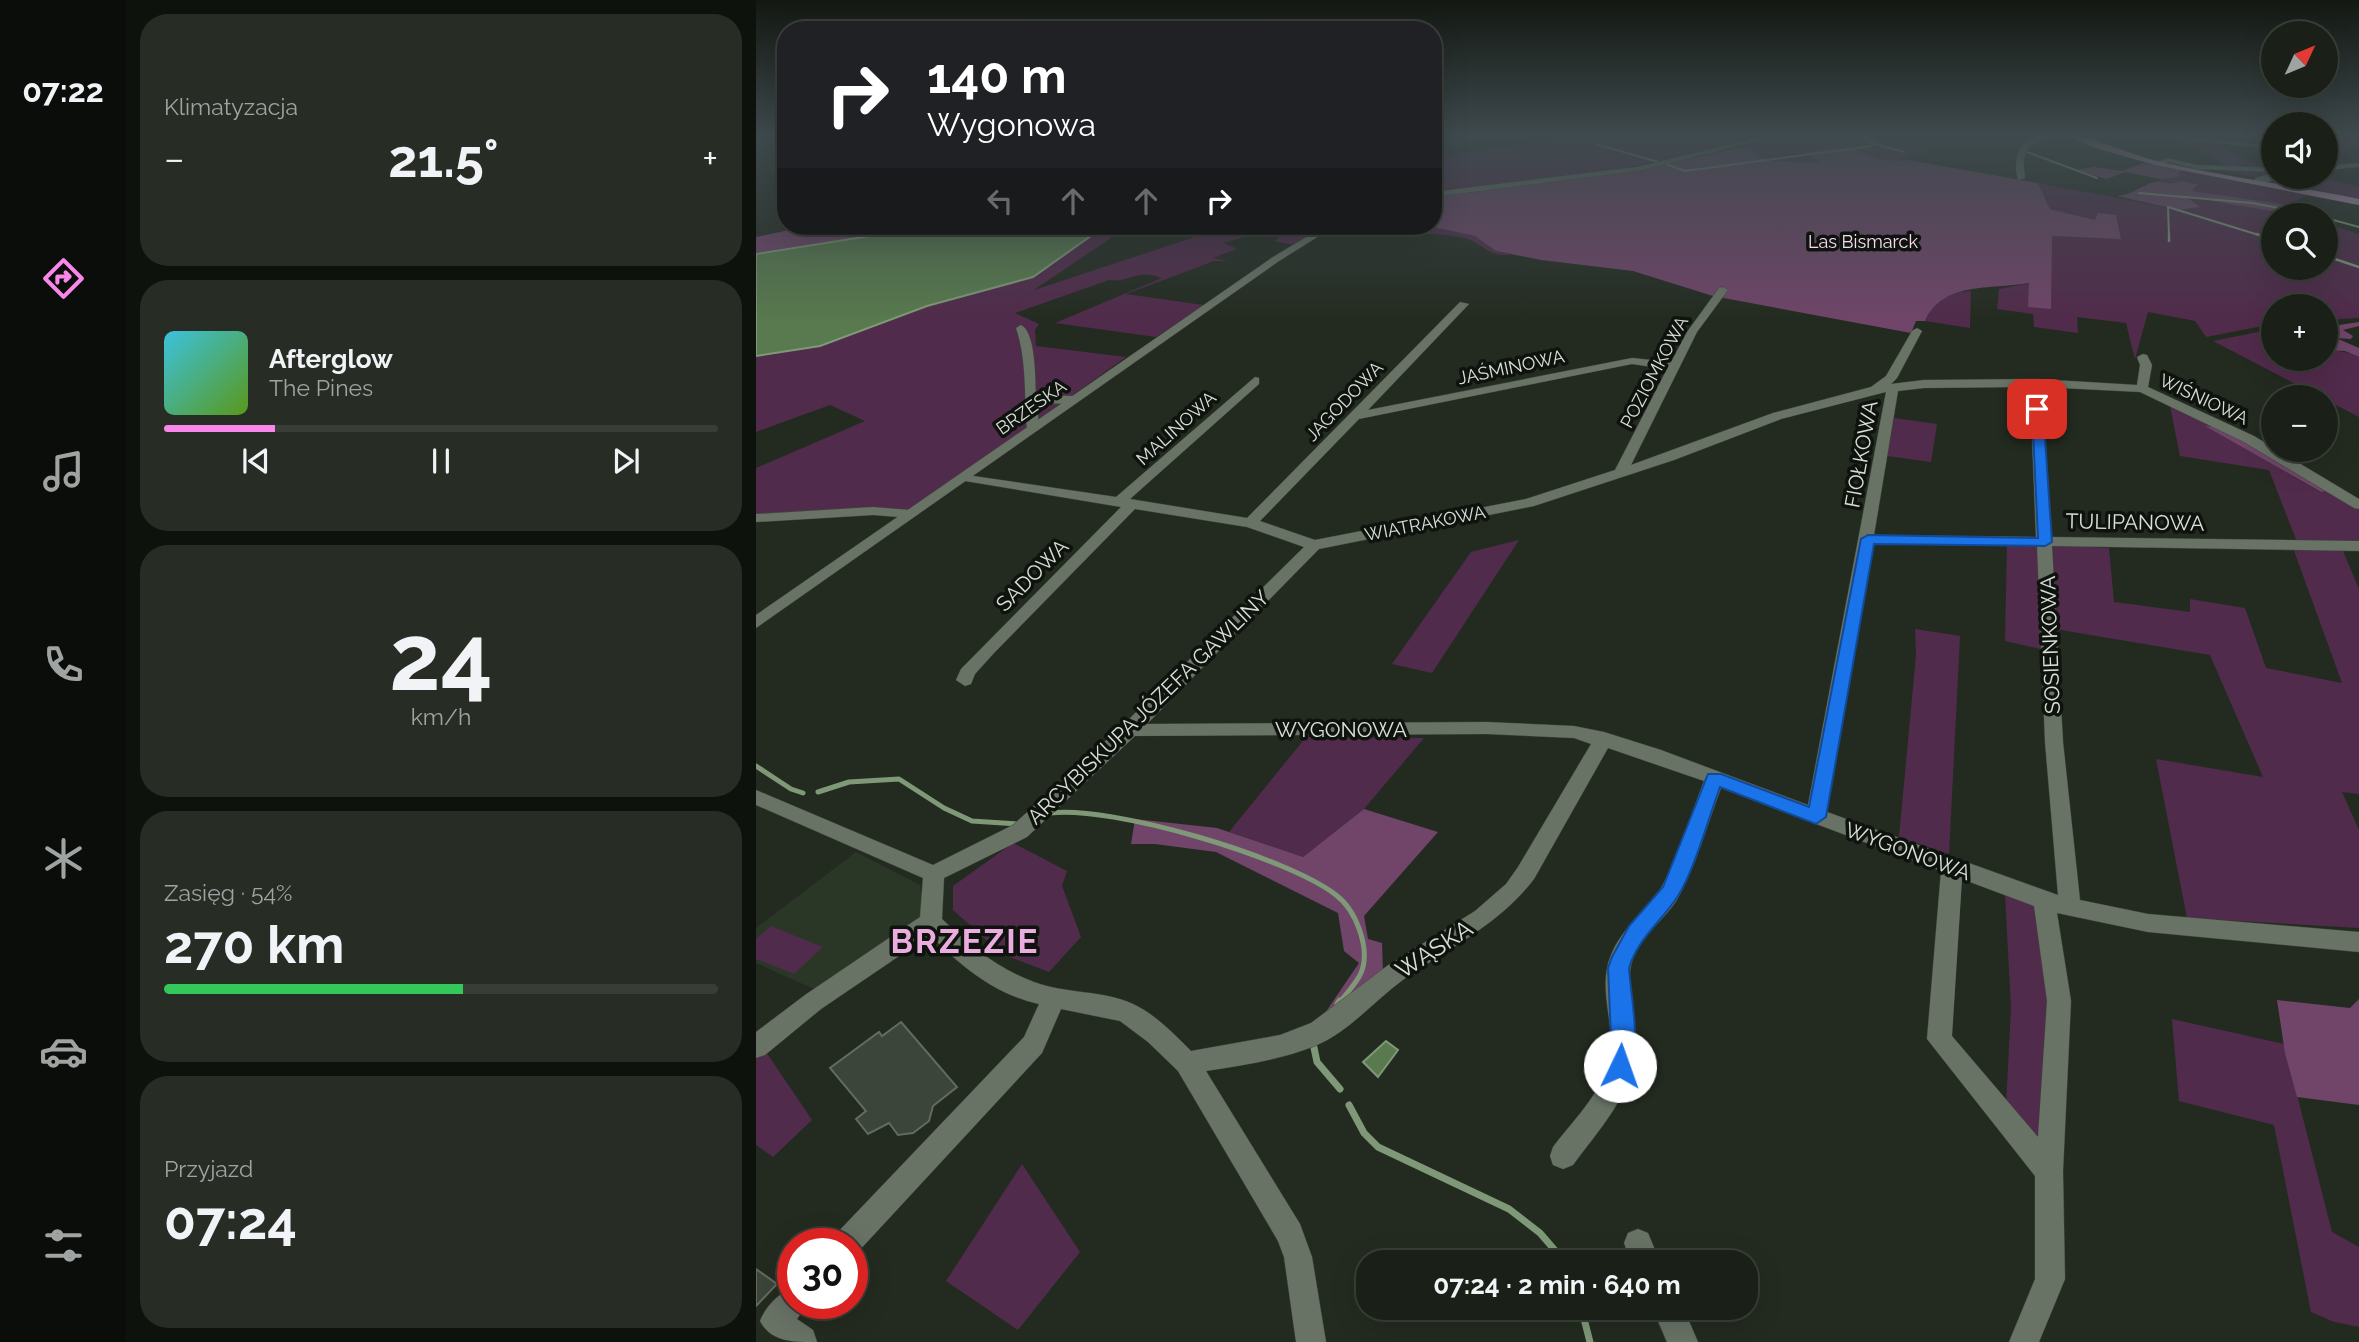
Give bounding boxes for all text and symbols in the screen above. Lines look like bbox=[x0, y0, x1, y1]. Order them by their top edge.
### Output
north arrow bbox=[2261, 21, 2338, 98]
map controls bbox=[2261, 21, 2338, 462]
text: 140 m bbox=[927, 47, 1067, 104]
icon: right bbox=[812, 49, 903, 140]
text: 07:22 bbox=[22, 72, 104, 109]
text: Klimatyzacja bbox=[164, 93, 298, 120]
text: Wygonowa bbox=[927, 106, 1096, 143]
button: sound bbox=[2261, 112, 2338, 189]
text: 21.5° bbox=[388, 128, 499, 189]
text: − bbox=[164, 136, 184, 181]
text: + bbox=[702, 136, 718, 181]
icon: left bbox=[981, 182, 1019, 220]
icon: ahead bbox=[1054, 182, 1092, 220]
icon: ahead bbox=[1127, 182, 1165, 220]
icon: right bbox=[1200, 182, 1238, 220]
button: search bbox=[2261, 203, 2338, 280]
park label: Las Bismarck bbox=[1808, 231, 1918, 252]
icon: directions bbox=[39, 254, 88, 303]
button: + bbox=[2261, 294, 2338, 371]
street label: POZIOMKOWA bbox=[1616, 313, 1692, 431]
text: Afterglow bbox=[269, 344, 393, 374]
street label: JAŚMINOWA bbox=[1456, 344, 1566, 389]
street label: JAGODOWA bbox=[1301, 357, 1387, 445]
street label: WIŚNIOWA bbox=[2156, 368, 2252, 429]
text: The Pines bbox=[269, 374, 373, 401]
street label: BRZESKA bbox=[992, 375, 1070, 439]
pin bbox=[2007, 379, 2067, 439]
button: − bbox=[2261, 385, 2338, 462]
street label: MALINOWA bbox=[1132, 387, 1220, 469]
icon: arrive bbox=[2018, 390, 2056, 428]
street label: FIOŁKOWA bbox=[1839, 398, 1883, 510]
icon: previous bbox=[237, 442, 275, 480]
icon: pause bbox=[422, 442, 460, 480]
icon: next bbox=[607, 442, 645, 480]
icon: music bbox=[39, 447, 88, 496]
street label: WIATRAKOWA bbox=[1363, 501, 1487, 545]
street label: TULIPANOWA bbox=[2065, 508, 2205, 536]
street label: SADOWA bbox=[991, 534, 1073, 616]
street label: SOSIENKOWA bbox=[2035, 575, 2065, 715]
street label: ARCYBISKUPA JÓZEFA GAWLINY bbox=[1022, 585, 1274, 829]
text: 24 bbox=[389, 604, 493, 711]
icon: phone bbox=[39, 640, 88, 689]
text: km/h bbox=[411, 703, 471, 730]
street label: WYGONOWA bbox=[1275, 717, 1407, 742]
street label: WYGONOWA bbox=[1842, 817, 1974, 885]
icon: climate bbox=[39, 834, 88, 883]
text: Zasięg · 54% bbox=[164, 879, 292, 906]
street label: WĄSKA bbox=[1390, 913, 1478, 985]
text: 270 km bbox=[164, 914, 344, 975]
district label: BRZEZIE bbox=[891, 922, 1039, 961]
icon: car bbox=[39, 1027, 88, 1076]
position arrow bbox=[1583, 1029, 1657, 1103]
text: Przyjazd bbox=[164, 1155, 253, 1182]
text: 07:24 bbox=[164, 1190, 297, 1251]
icon: filters bbox=[39, 1221, 88, 1270]
speed limit sign: 30 bbox=[777, 1228, 868, 1319]
text: 07:24 · 2 min · 640 m bbox=[1433, 1270, 1681, 1300]

